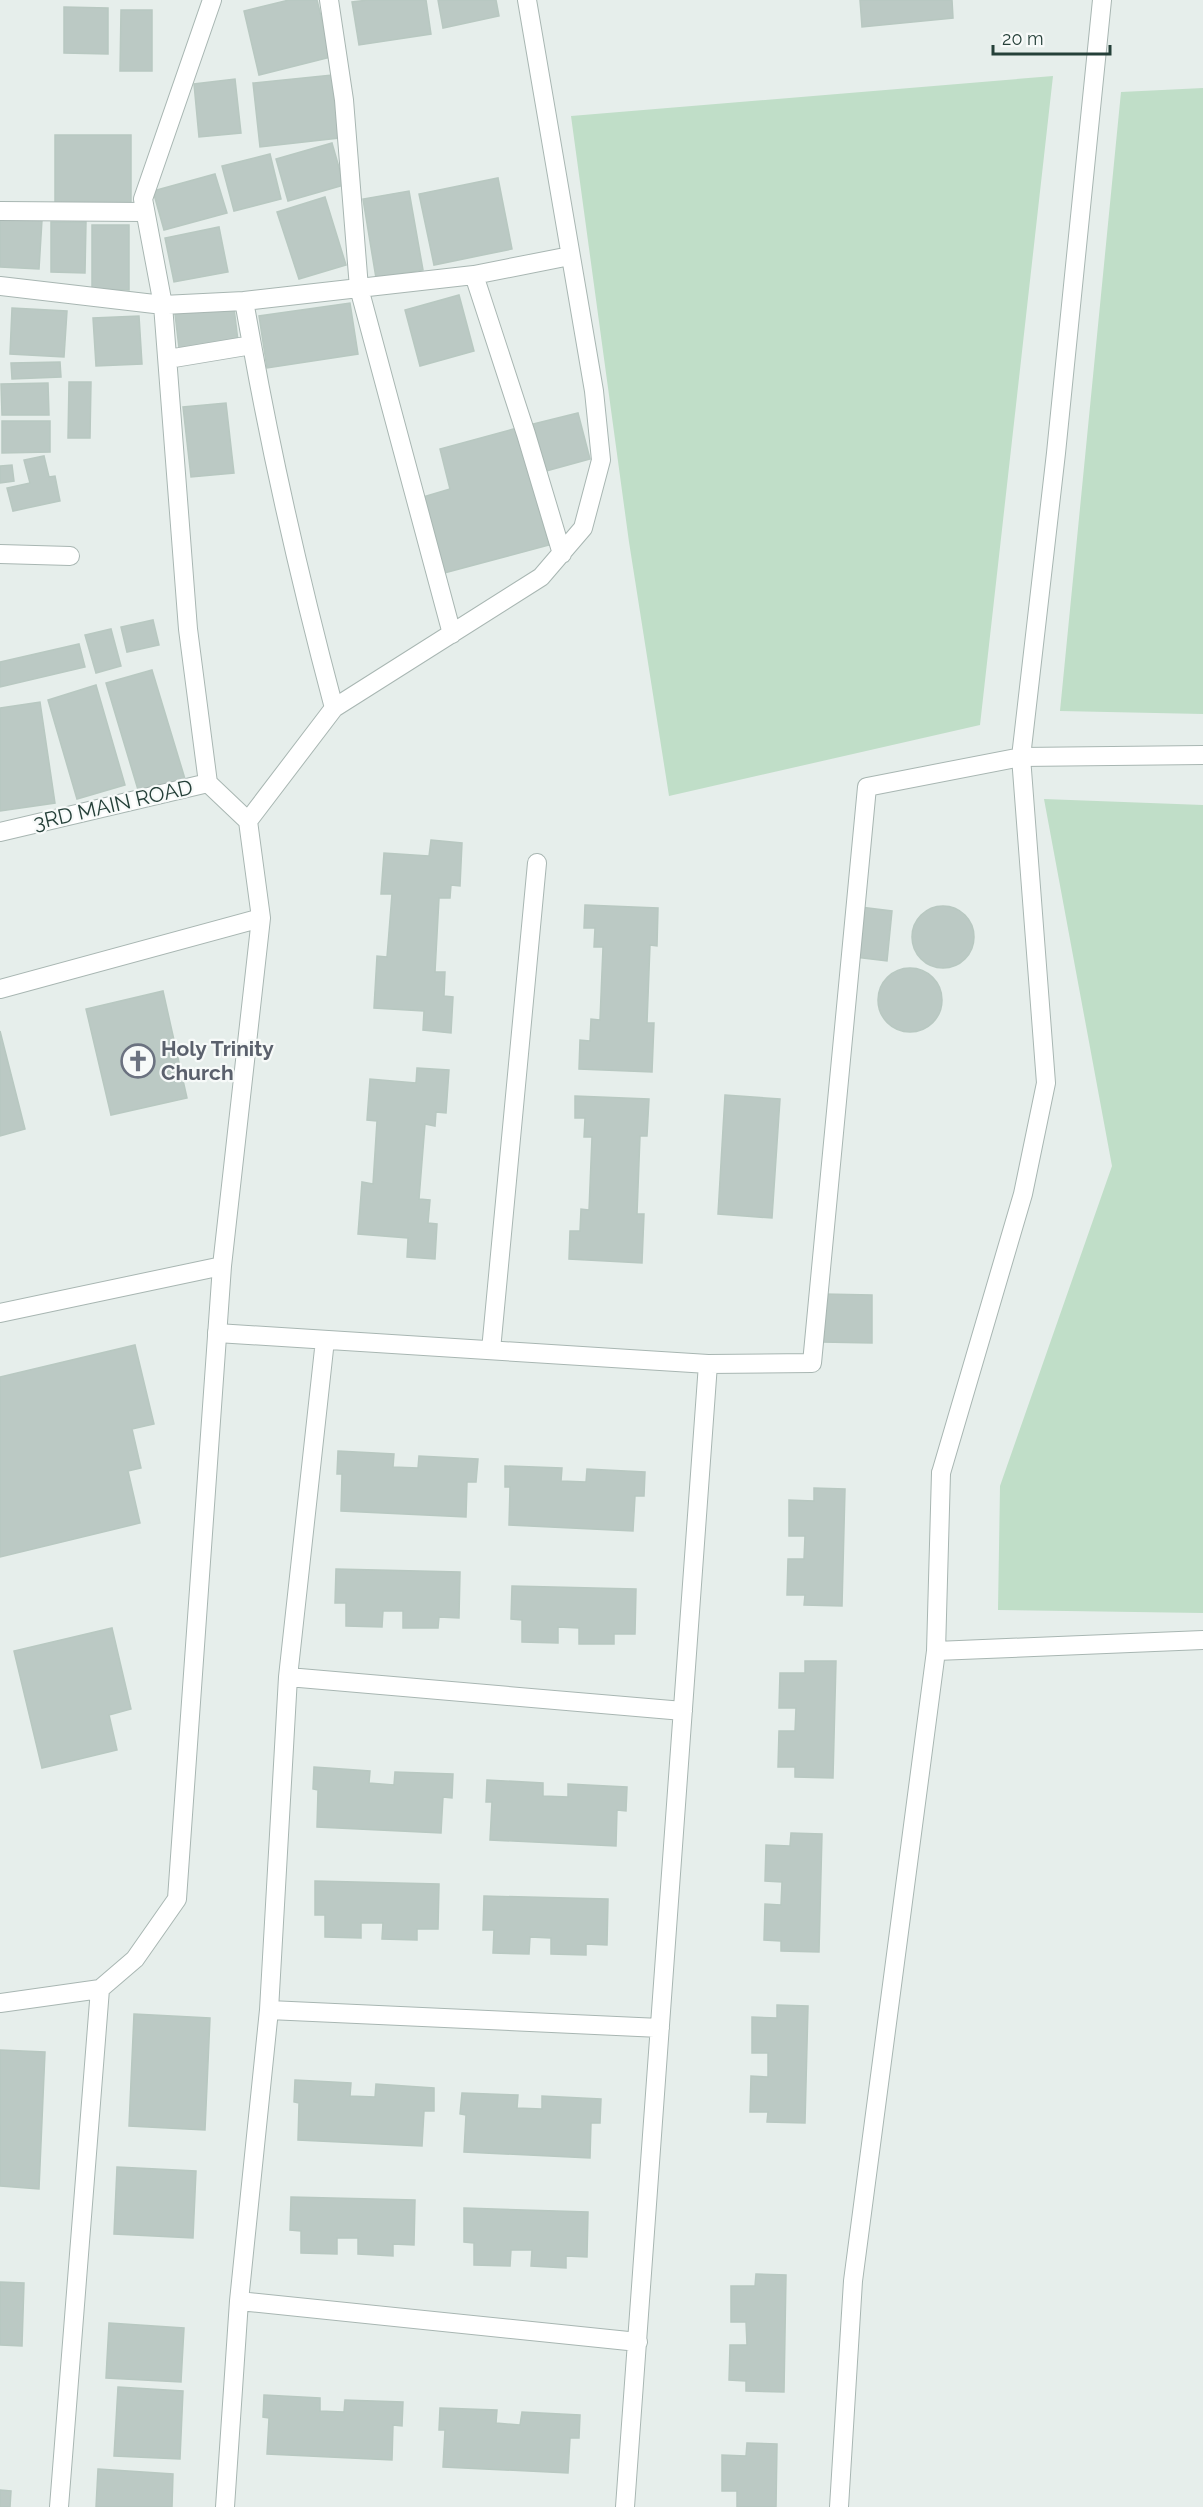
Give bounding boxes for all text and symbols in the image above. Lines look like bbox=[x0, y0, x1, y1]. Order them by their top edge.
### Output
scale bar bbox=[993, 18, 1110, 56]
text: 20 m bbox=[1002, 28, 1044, 49]
street label: 3RD MAIN ROAD bbox=[31, 774, 195, 835]
place label: Holy Trinity Church bbox=[161, 1036, 274, 1085]
church icon: Holy Trinity Church bbox=[120, 1043, 156, 1079]

